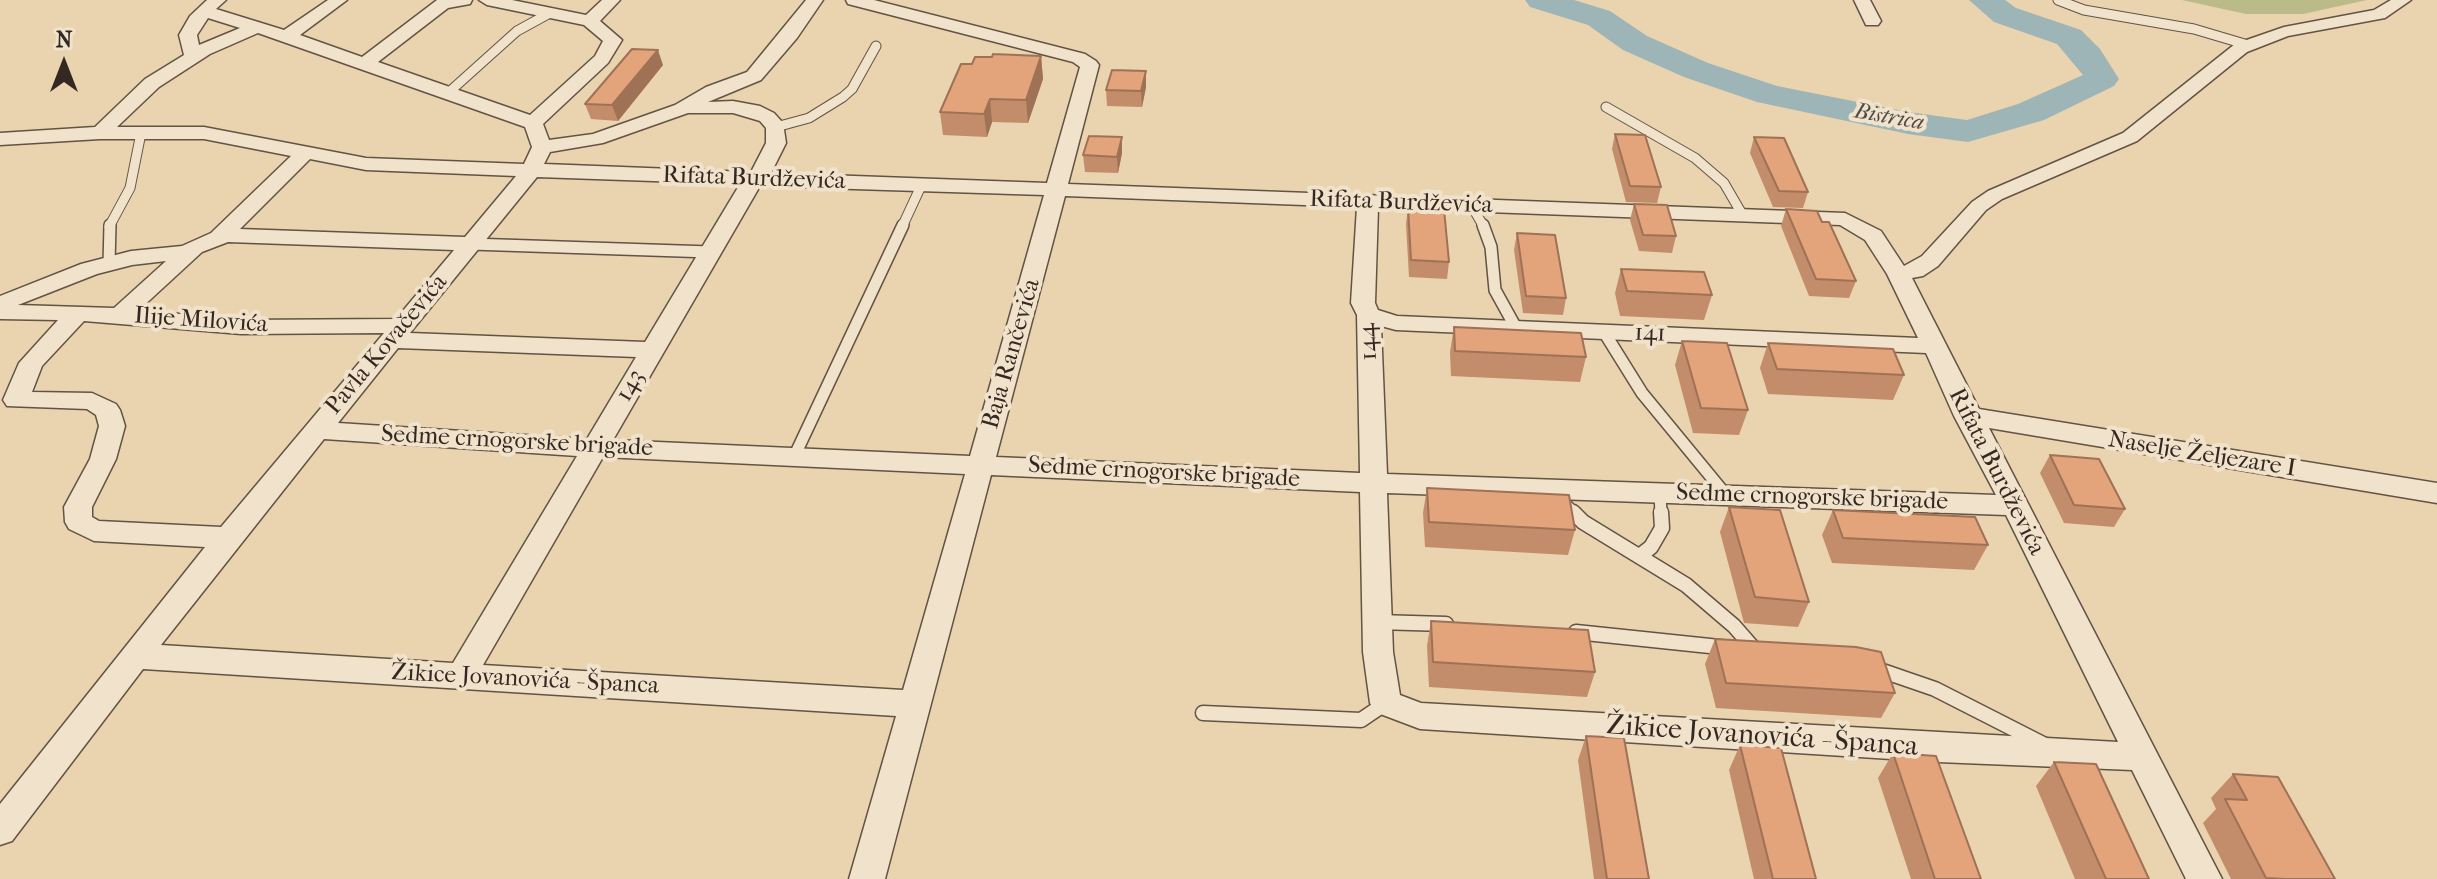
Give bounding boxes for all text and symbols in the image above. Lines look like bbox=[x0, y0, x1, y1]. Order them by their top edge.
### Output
north arrow bbox=[24, 24, 104, 104]
text: N bbox=[56, 27, 72, 53]
water label: Bistrica bbox=[1852, 99, 1926, 137]
street label: Rifata Burdževića bbox=[662, 161, 846, 197]
street label: Rifata Burdževića bbox=[1309, 185, 1493, 221]
street label: Pavla Kovačevića bbox=[320, 269, 454, 421]
street label: Baja Rančevića bbox=[977, 276, 1047, 432]
street label: Ilije Milovića bbox=[133, 302, 269, 340]
street label: 141 bbox=[1634, 319, 1666, 349]
street label: 144 bbox=[1354, 323, 1384, 361]
street label: 143 bbox=[610, 365, 652, 407]
street label: Rifata Burdževića bbox=[1942, 384, 2050, 560]
street label: Sedme crnogorske brigade bbox=[380, 420, 654, 464]
street label: Naselje Željezare I bbox=[2106, 426, 2298, 484]
street label: Sedme crnogorske brigade bbox=[1027, 451, 1301, 495]
street label: Sedme crnogorske brigade bbox=[1675, 479, 1949, 517]
street label: Žikice Jovanovića - Španca bbox=[390, 659, 660, 701]
street label: Žikice Jovanovića - Španca bbox=[1605, 709, 1919, 765]

